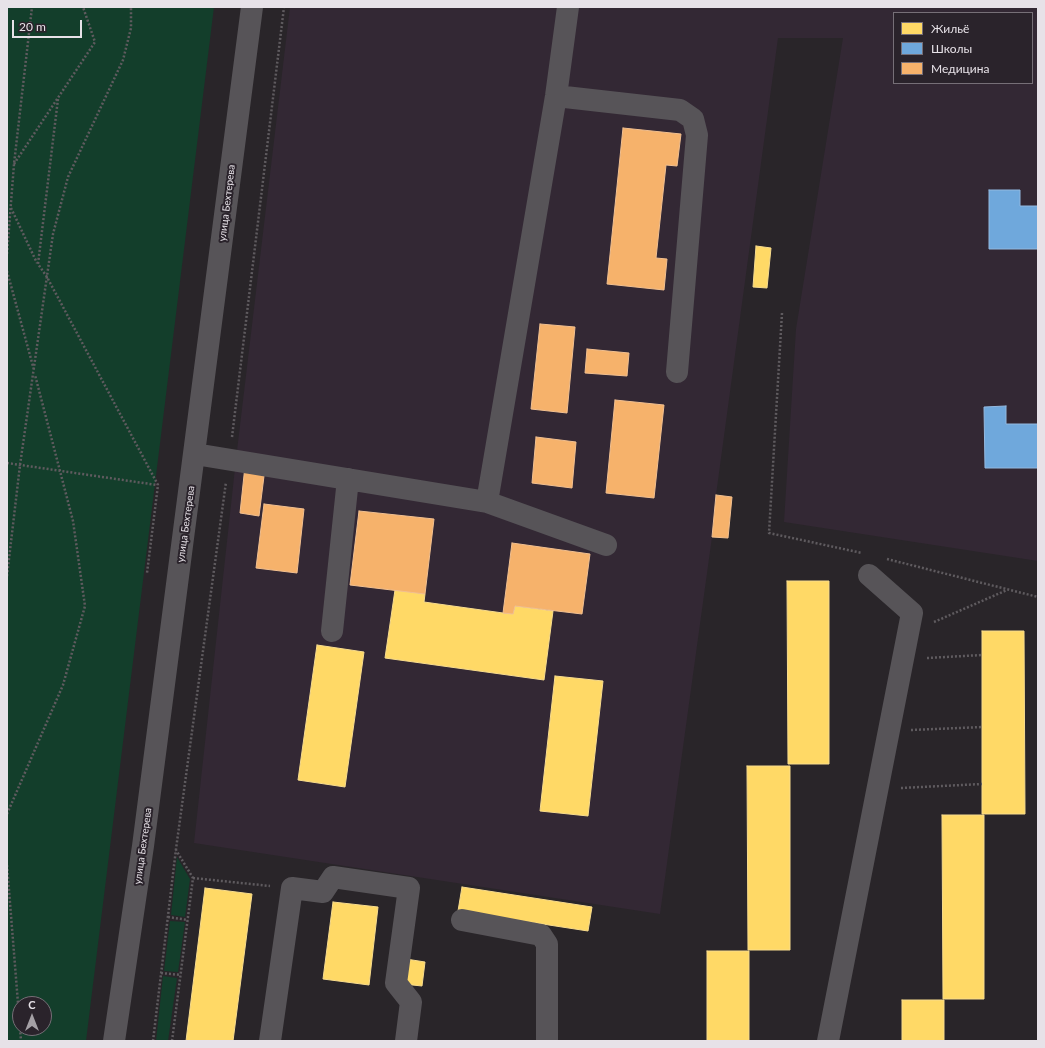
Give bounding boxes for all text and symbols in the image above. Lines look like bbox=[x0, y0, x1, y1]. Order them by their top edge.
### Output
scale bar bbox=[14, 12, 84, 38]
legend bbox=[893, 12, 1033, 84]
text: 20 m bbox=[19, 19, 46, 34]
text: Жильё bbox=[931, 21, 969, 36]
text: Школы bbox=[931, 41, 972, 56]
text: Медицина bbox=[931, 61, 989, 76]
street label: улица Бехтерева bbox=[216, 164, 238, 242]
street label: улица Бехтерева bbox=[175, 485, 197, 563]
street label: улица Бехтерева bbox=[132, 807, 154, 885]
north arrow bbox=[12, 996, 52, 1036]
text: С bbox=[28, 998, 36, 1011]

